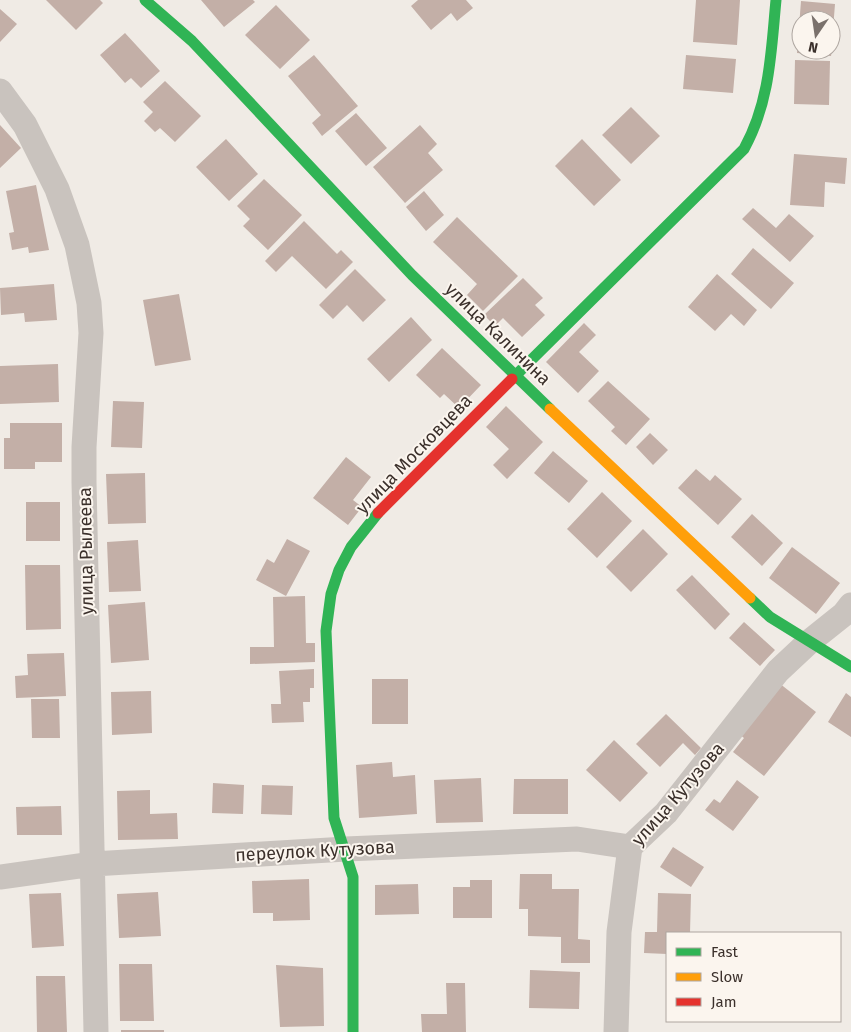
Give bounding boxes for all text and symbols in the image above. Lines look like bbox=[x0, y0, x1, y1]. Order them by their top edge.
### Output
north arrow bbox=[791, 10, 841, 60]
text: N bbox=[807, 38, 820, 57]
street label: улица Калинина bbox=[441, 278, 555, 390]
street label: улица Московцева bbox=[351, 390, 477, 518]
street label: улица Рылеева bbox=[74, 487, 98, 615]
street label: улица Кутузова bbox=[627, 738, 729, 850]
street label: переулок Кутузова bbox=[235, 836, 395, 866]
legend bbox=[666, 932, 841, 1022]
text: Fast bbox=[711, 943, 738, 961]
text: Slow bbox=[711, 968, 743, 986]
text: Jam bbox=[711, 993, 737, 1011]

